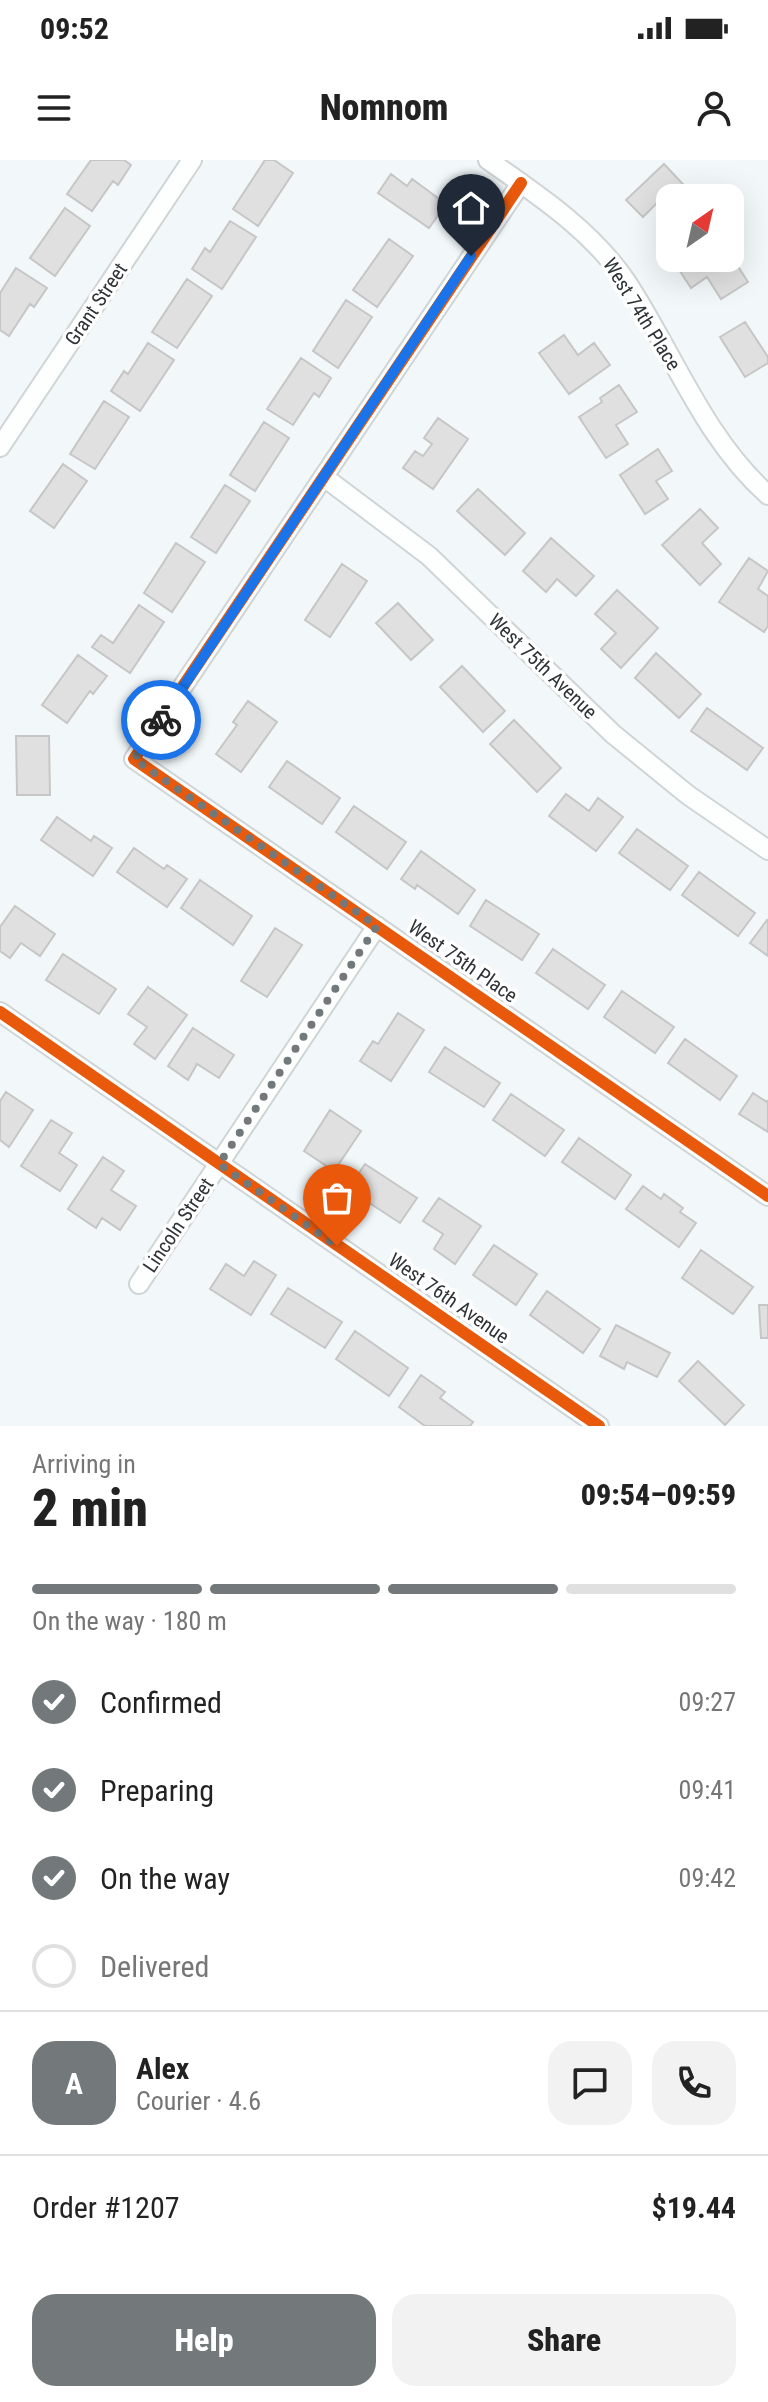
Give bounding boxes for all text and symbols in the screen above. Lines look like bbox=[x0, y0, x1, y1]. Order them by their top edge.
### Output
text: 09:52 bbox=[40, 11, 109, 46]
icon: menu bbox=[32, 86, 76, 130]
icon: person bbox=[692, 86, 736, 130]
text: Nomnom bbox=[320, 87, 448, 129]
pin bbox=[437, 174, 505, 256]
north arrow bbox=[656, 184, 744, 272]
map controls bbox=[656, 184, 744, 272]
icon: home bbox=[449, 186, 493, 230]
street label: West 74th Place bbox=[598, 253, 686, 375]
street label: Grant Street bbox=[60, 258, 132, 350]
street label: West 75th Avenue bbox=[484, 608, 602, 724]
courier bbox=[121, 680, 201, 760]
icon: bike bbox=[139, 698, 183, 742]
street label: West 75th Place bbox=[404, 915, 522, 1007]
pin bbox=[303, 1164, 371, 1246]
street label: Lincoln Street bbox=[138, 1173, 218, 1277]
icon: bag bbox=[315, 1176, 359, 1220]
street label: West 76th Avenue bbox=[384, 1248, 514, 1348]
text: Arriving in bbox=[32, 1449, 136, 1479]
text: 09:54–09:59 bbox=[581, 1477, 736, 1512]
text: 2 min bbox=[32, 1478, 148, 1539]
text: On the way · 180 m bbox=[32, 1606, 227, 1636]
icon: check bbox=[32, 1680, 76, 1724]
text: Confirmed bbox=[100, 1685, 222, 1720]
text: 09:27 bbox=[679, 1687, 736, 1717]
icon: check bbox=[32, 1768, 76, 1812]
text: Preparing bbox=[100, 1773, 214, 1808]
text: 09:41 bbox=[679, 1775, 736, 1805]
icon: check bbox=[32, 1856, 76, 1900]
text: On the way bbox=[100, 1861, 230, 1896]
text: 09:42 bbox=[679, 1863, 736, 1893]
text: Delivered bbox=[100, 1949, 209, 1984]
button: chat bbox=[548, 2041, 632, 2125]
button: phone bbox=[652, 2041, 736, 2125]
text: Alex bbox=[136, 2051, 189, 2086]
text: A bbox=[65, 2066, 83, 2101]
text: Courier · 4.6 bbox=[136, 2086, 261, 2116]
text: Order #1207 bbox=[32, 2190, 180, 2225]
text: $19.44 bbox=[651, 2190, 736, 2225]
button: Help bbox=[32, 2294, 376, 2386]
button: Share bbox=[392, 2294, 736, 2386]

